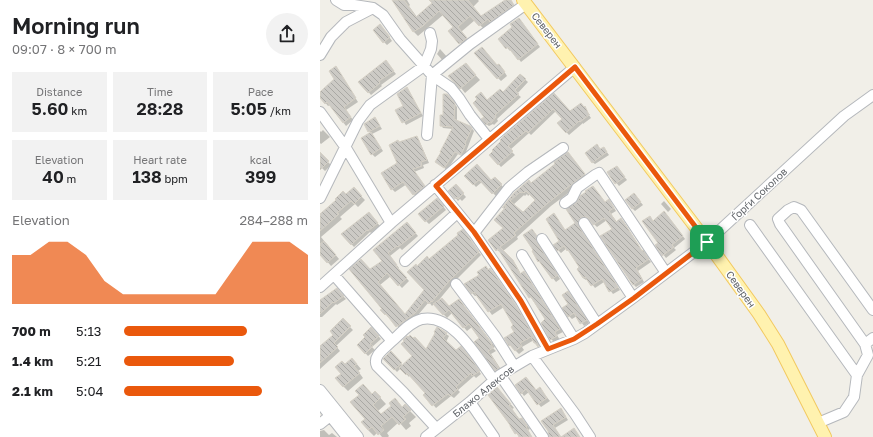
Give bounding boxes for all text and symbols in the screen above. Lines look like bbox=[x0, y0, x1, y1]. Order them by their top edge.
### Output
street label: Северен bbox=[529, 10, 565, 50]
text: Morning run bbox=[12, 12, 140, 39]
button: share bbox=[266, 13, 308, 55]
text: 09:07 · 8 × 700 m bbox=[12, 41, 117, 57]
text: Distance bbox=[36, 85, 82, 98]
text: Time bbox=[147, 85, 173, 98]
text: Pace bbox=[248, 85, 274, 98]
text: 5.60 bbox=[32, 98, 68, 119]
text: 28:28 bbox=[136, 98, 184, 119]
text: 5:05 bbox=[230, 98, 267, 119]
text: km bbox=[68, 104, 87, 117]
text: /km bbox=[267, 104, 291, 117]
text: Elevation bbox=[35, 153, 84, 166]
text: Heart rate bbox=[133, 153, 187, 166]
text: kcal bbox=[250, 153, 272, 166]
street label: Ѓорѓи Соколов bbox=[729, 165, 790, 223]
text: 40 bbox=[42, 166, 64, 187]
text: 138 bbox=[132, 166, 162, 187]
text: 399 bbox=[245, 166, 276, 187]
text: m bbox=[64, 172, 76, 185]
text: bpm bbox=[162, 172, 188, 185]
text: Elevation bbox=[12, 212, 70, 228]
text: 284–288 m bbox=[240, 212, 308, 228]
pin bbox=[690, 225, 724, 259]
icon: arrive bbox=[696, 231, 718, 253]
street label: Северен bbox=[724, 268, 758, 310]
text: 700 m bbox=[12, 323, 51, 339]
text: 5:13 bbox=[76, 323, 101, 339]
text: 1.4 km bbox=[12, 353, 53, 369]
text: 5:21 bbox=[76, 353, 101, 369]
street label: Блажо Алексов bbox=[450, 362, 516, 419]
text: 2.1 km bbox=[12, 383, 53, 399]
text: 5:04 bbox=[76, 383, 103, 399]

